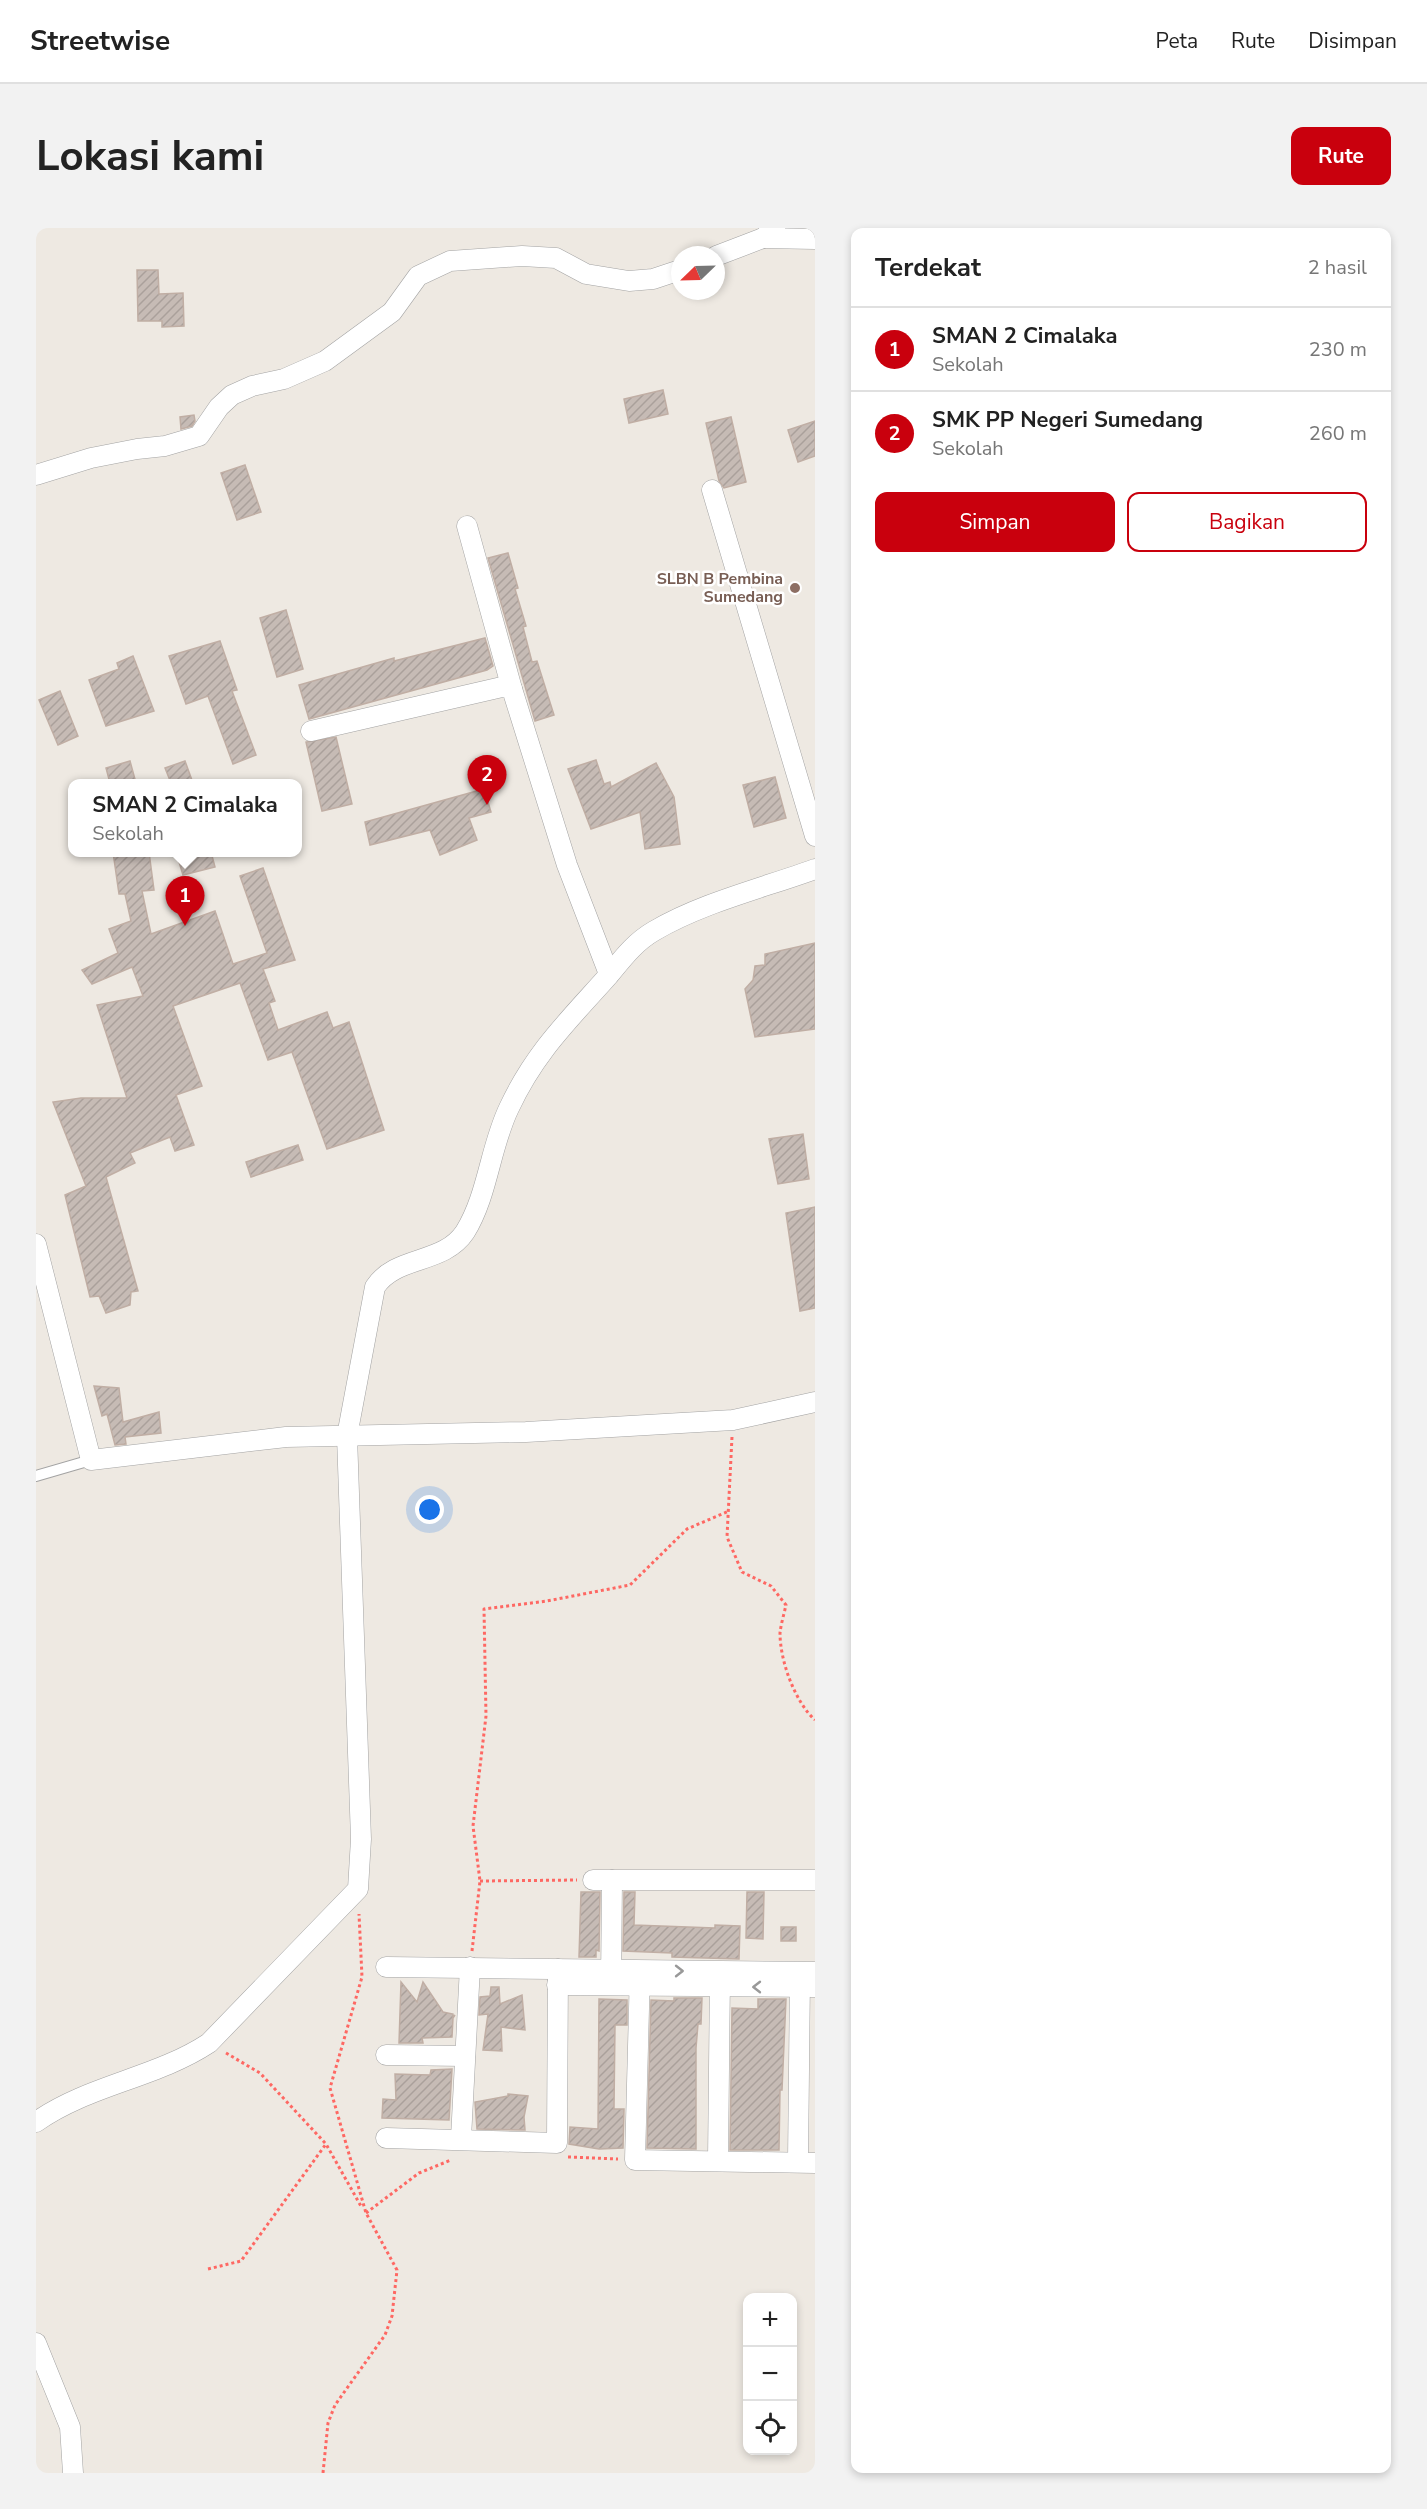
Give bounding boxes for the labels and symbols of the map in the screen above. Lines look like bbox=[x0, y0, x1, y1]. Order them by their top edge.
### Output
north arrow bbox=[671, 246, 725, 300]
place label: SLBN B Pembina Sumedang bbox=[657, 568, 783, 608]
marker: SLBN B Pembina Sumedang bbox=[788, 581, 802, 595]
pin: 2 bbox=[468, 756, 506, 805]
pin: 1 bbox=[166, 876, 204, 926]
your location bbox=[415, 1495, 444, 1524]
one-way arrow bbox=[674, 1965, 683, 1977]
one-way arrow bbox=[752, 1981, 761, 1993]

